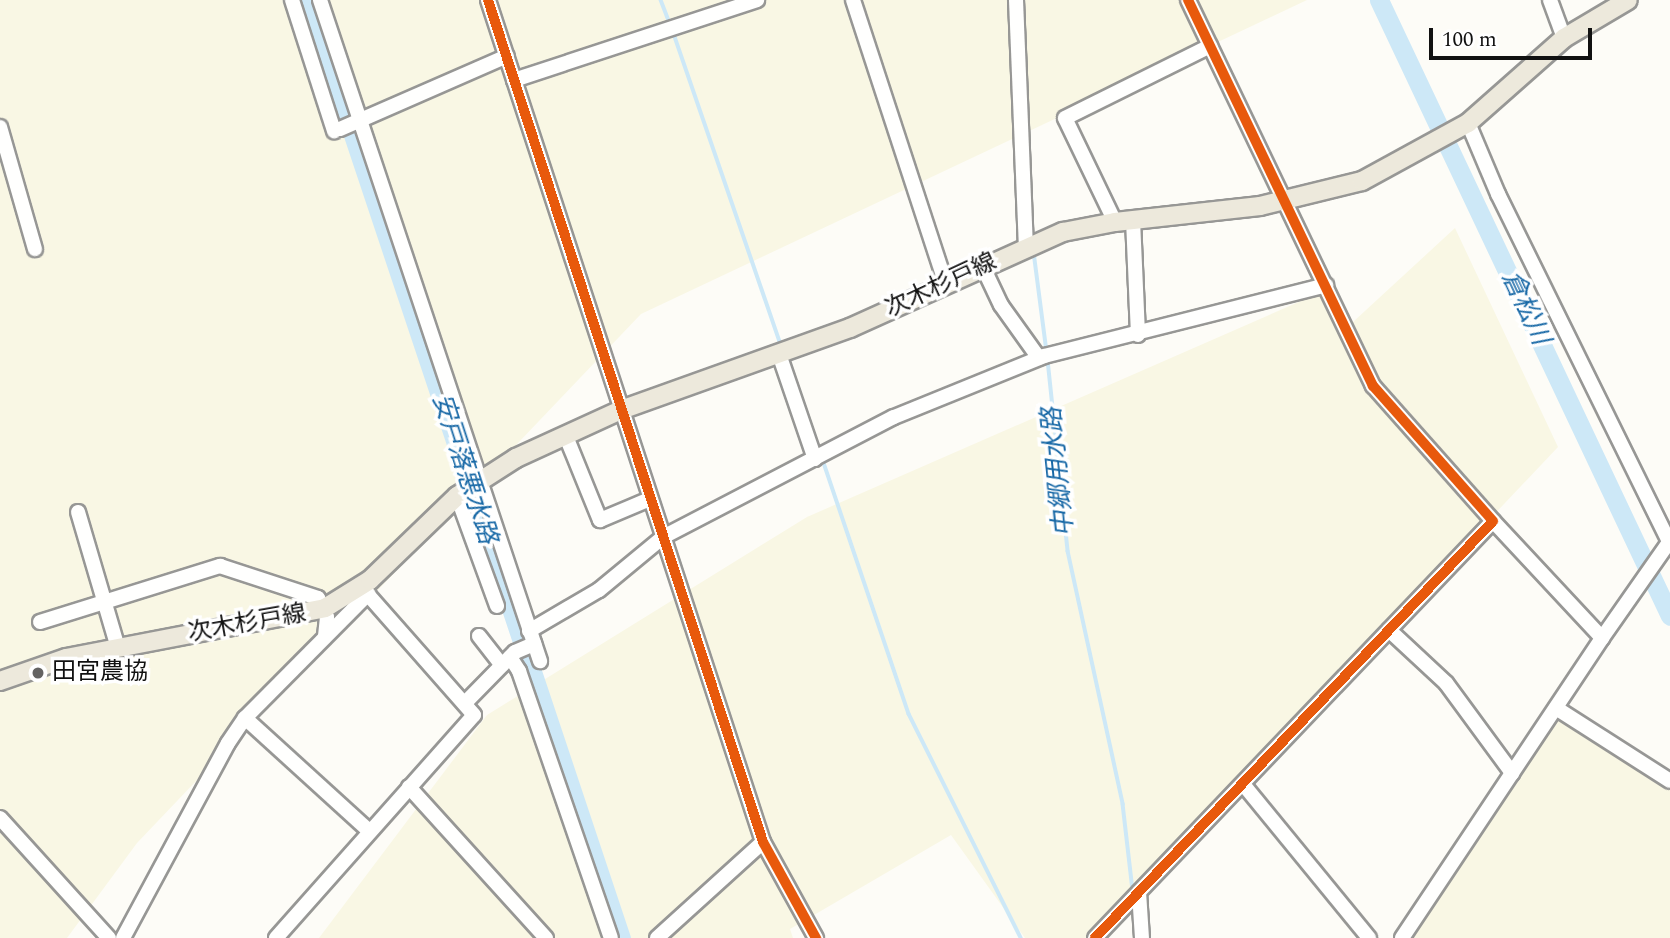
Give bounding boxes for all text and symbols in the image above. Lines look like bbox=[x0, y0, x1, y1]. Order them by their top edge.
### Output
scale bar bbox=[1432, 14, 1595, 58]
text: 100 m bbox=[1442, 24, 1497, 56]
street label: 次木杉戸線 bbox=[881, 248, 1001, 324]
water label: 倉松川 bbox=[1494, 266, 1556, 350]
water label: 安戸落悪水路 bbox=[425, 390, 503, 548]
water label: 中郷用水路 bbox=[1037, 406, 1081, 538]
street label: 次木杉戸線 bbox=[185, 599, 309, 649]
place label: 田宮農協 bbox=[52, 659, 148, 687]
marker: 田宮農協 bbox=[30, 665, 46, 681]

